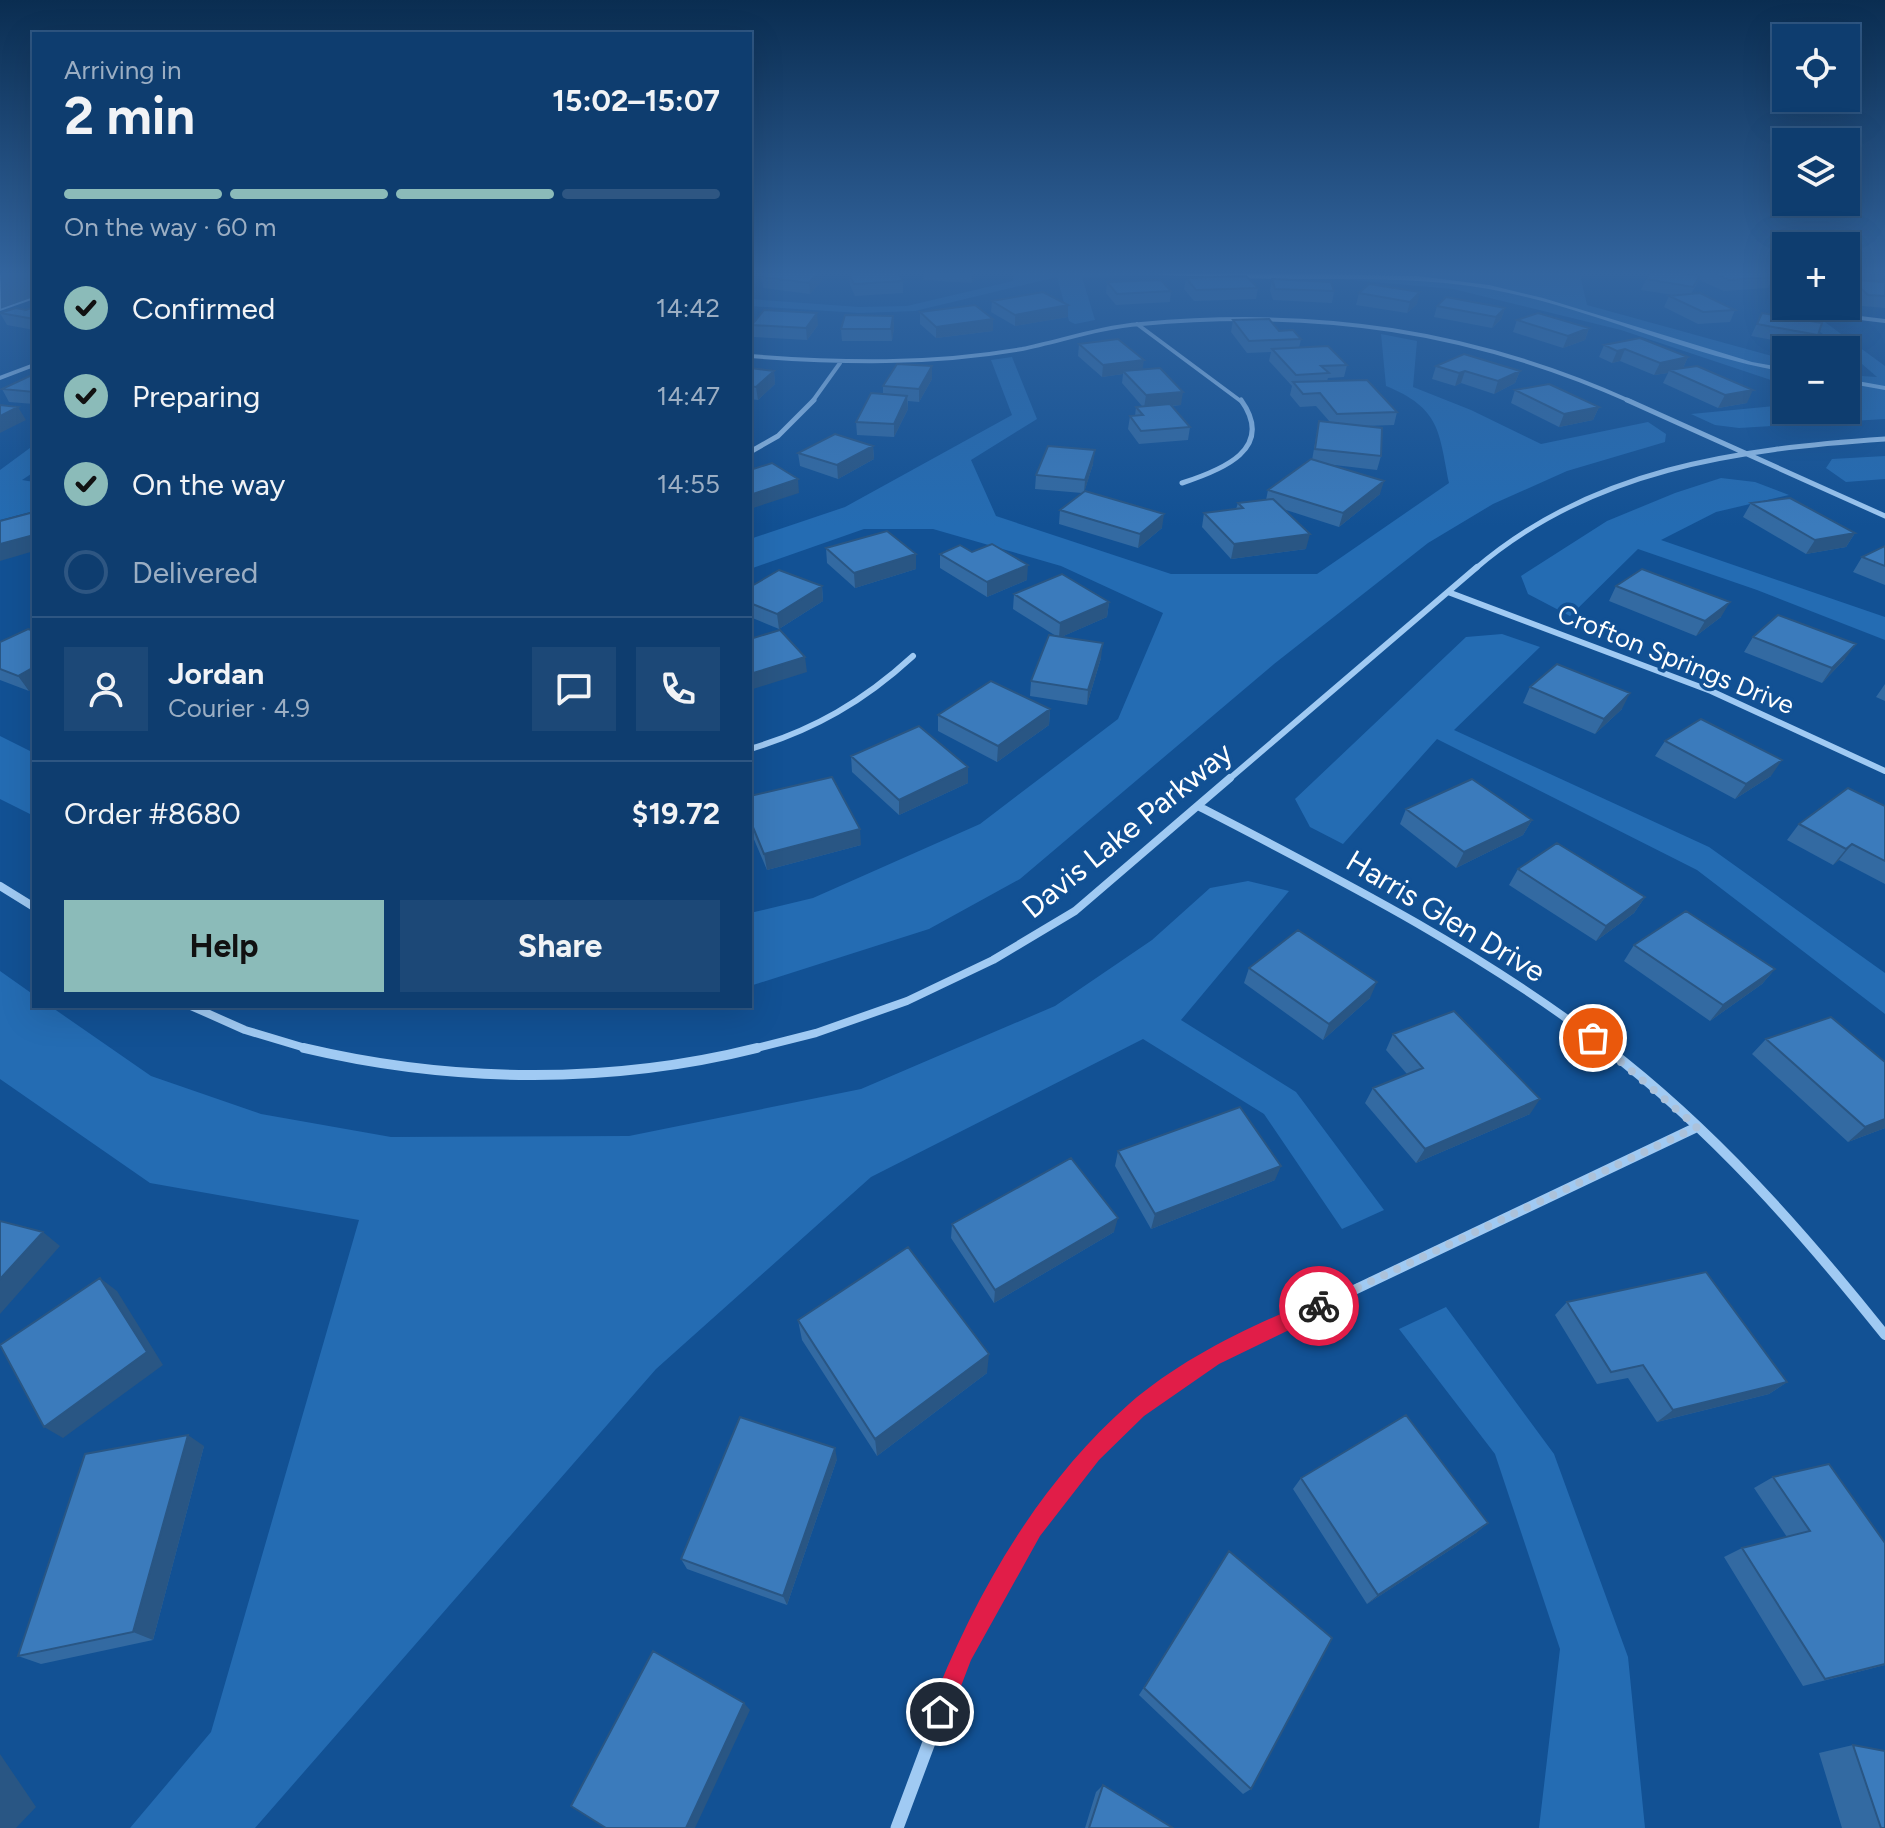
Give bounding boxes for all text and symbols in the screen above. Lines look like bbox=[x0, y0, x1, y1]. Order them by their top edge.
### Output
map controls bbox=[1772, 24, 1860, 424]
button: locate bbox=[1772, 24, 1860, 112]
text: Arriving in bbox=[64, 54, 182, 86]
text: 15:02–15:07 bbox=[552, 82, 720, 119]
text: 2 min bbox=[64, 85, 195, 147]
button: layers bbox=[1772, 128, 1860, 216]
text: On the way · 60 m bbox=[64, 211, 276, 243]
button: + bbox=[1772, 232, 1860, 320]
icon: check bbox=[64, 286, 108, 330]
text: Confirmed bbox=[132, 290, 275, 327]
text: 14:42 bbox=[656, 292, 720, 324]
button: − bbox=[1772, 336, 1860, 424]
icon: check bbox=[64, 374, 108, 418]
text: Preparing bbox=[132, 378, 260, 415]
text: 14:47 bbox=[656, 380, 720, 412]
icon: check bbox=[64, 462, 108, 506]
text: On the way bbox=[132, 466, 285, 503]
text: 14:55 bbox=[657, 468, 720, 500]
text: Delivered bbox=[132, 554, 258, 591]
street label: Crofton Springs Drive bbox=[1553, 597, 1799, 721]
button: person bbox=[64, 647, 148, 731]
button: chat bbox=[532, 647, 616, 731]
button: phone bbox=[636, 647, 720, 731]
text: Jordan bbox=[168, 655, 264, 692]
text: Courier · 4.9 bbox=[168, 692, 310, 724]
street label: Davis Lake Parkway bbox=[1014, 734, 1240, 926]
text: Order #8680 bbox=[64, 795, 241, 832]
text: $19.72 bbox=[632, 795, 720, 832]
street label: Harris Glen Drive bbox=[1340, 842, 1552, 990]
button: Help bbox=[64, 900, 384, 992]
button: Share bbox=[400, 900, 720, 992]
pin bbox=[1559, 1004, 1627, 1072]
icon: bag bbox=[1571, 1016, 1615, 1060]
courier bbox=[1279, 1266, 1359, 1346]
icon: bike bbox=[1297, 1284, 1341, 1328]
pin bbox=[906, 1678, 974, 1746]
icon: home bbox=[918, 1690, 962, 1734]

